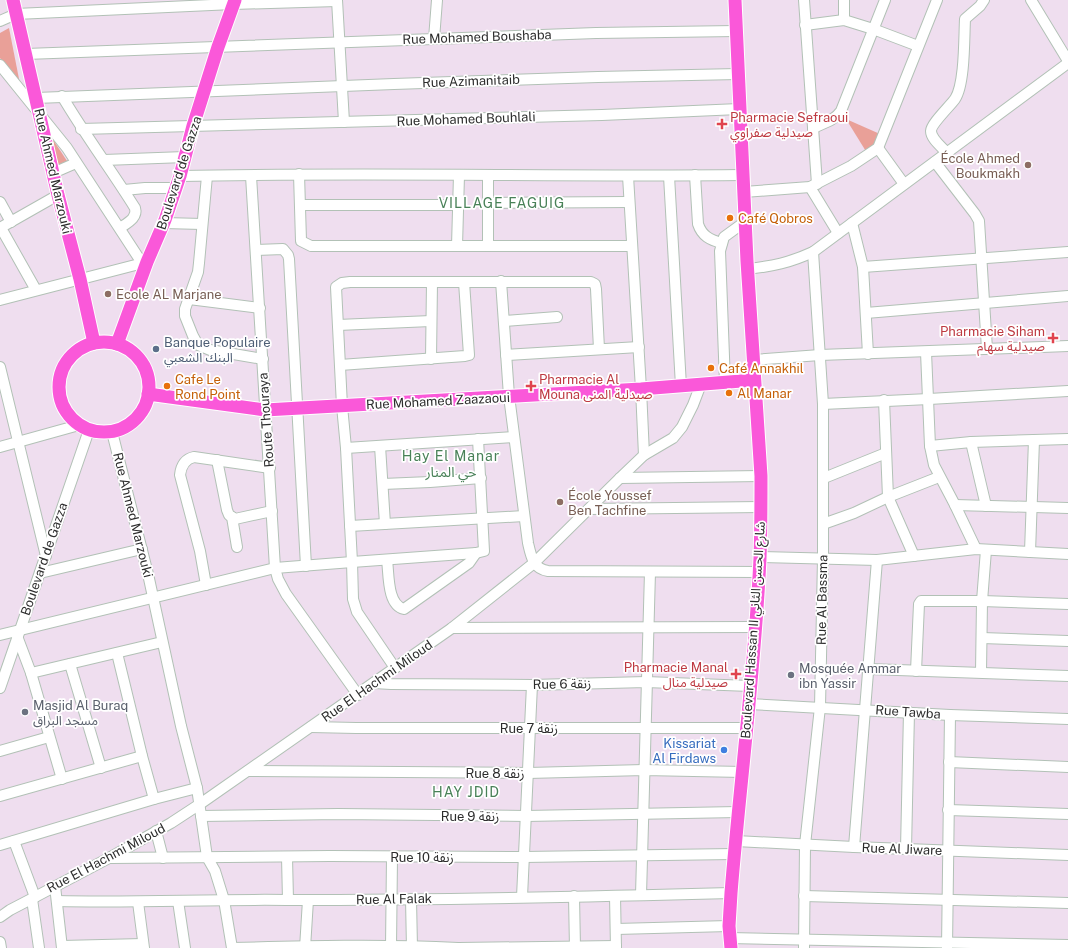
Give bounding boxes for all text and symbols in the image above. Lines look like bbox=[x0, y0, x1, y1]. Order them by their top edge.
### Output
street label: Rue Mohamed Boushaba bbox=[402, 27, 552, 47]
street label: Rue Azimanitaib bbox=[422, 72, 520, 90]
street label: Rue Ahmed Marzouki bbox=[31, 107, 75, 235]
street label: Rue Mohamed Bouhlali bbox=[396, 109, 536, 129]
place label: Pharmacie Sefraoui صيدلية صفراوي bbox=[730, 110, 848, 143]
street label: Boulevard de Gazza bbox=[154, 114, 204, 232]
marker: Pharmacie Sefraoui صيدلية صفراوي bbox=[717, 119, 727, 129]
place label: École Ahmed Boukmakh bbox=[941, 150, 1020, 181]
marker: École Ahmed Boukmakh bbox=[1023, 160, 1033, 170]
district label: VILLAGE FAGUIG bbox=[439, 195, 565, 211]
place label: Café Qobros bbox=[738, 211, 813, 226]
marker: Café Qobros bbox=[725, 213, 735, 223]
place label: Ecole AL Marjane bbox=[116, 287, 222, 302]
marker: Ecole AL Marjane bbox=[103, 289, 113, 299]
place label: Pharmacie Siham صيدلية سهام bbox=[940, 324, 1045, 356]
marker: Pharmacie Siham صيدلية سهام bbox=[1048, 333, 1058, 343]
place label: Banque Populaire البنك الشعبي bbox=[164, 335, 271, 368]
marker: Banque Populaire البنك الشعبي bbox=[151, 344, 161, 354]
place label: Café Annakhil bbox=[719, 361, 804, 376]
marker: Café Annakhil bbox=[706, 363, 716, 373]
place label: Cafe Le Rond Point bbox=[175, 372, 240, 402]
street label: Route Thouraya bbox=[255, 372, 277, 468]
place label: Pharmacie Al Mouna صيدلية المنى bbox=[539, 372, 653, 403]
marker: Cafe Le Rond Point bbox=[162, 381, 172, 391]
marker: Pharmacie Al Mouna صيدلية المنى bbox=[526, 381, 536, 391]
place label: Al Manar bbox=[737, 386, 792, 401]
marker: Al Manar bbox=[724, 388, 734, 398]
street label: Rue Mohamed Zaazaoui bbox=[366, 390, 510, 412]
district label: Hay El Manar حي المنار bbox=[402, 448, 500, 483]
street label: Rue Ahmed Marzouki bbox=[110, 451, 156, 579]
place label: École Youssef Ben Tachfine bbox=[568, 487, 652, 518]
marker: École Youssef Ben Tachfine bbox=[555, 497, 565, 507]
street label: Boulevard de Gazza bbox=[18, 500, 70, 618]
street label: Boulevard Hassan II شارع الحسن الثاني bbox=[738, 521, 771, 739]
street label: Rue Al Bassma bbox=[814, 555, 830, 645]
street label: Rue El Hachmi Miloud bbox=[319, 637, 435, 725]
place label: Pharmacie Manal صيدلية منال bbox=[624, 660, 728, 691]
place label: Mosquée Ammar ibn Yassir bbox=[799, 661, 901, 691]
marker: Pharmacie Manal صيدلية منال bbox=[731, 669, 741, 679]
marker: Mosquée Ammar ibn Yassir bbox=[786, 670, 796, 680]
street label: Rue 6 زنقة bbox=[533, 676, 591, 692]
place label: Masjid Al Buraq مسجد البراق bbox=[33, 698, 128, 728]
street label: Rue Tawba bbox=[875, 702, 941, 722]
marker: Masjid Al Buraq مسجد البراق bbox=[20, 707, 30, 717]
street label: Rue 7 زنقة bbox=[500, 721, 558, 736]
place label: Kissariat Al Firdaws bbox=[652, 736, 716, 766]
marker: Kissariat Al Firdaws bbox=[719, 745, 729, 755]
street label: Rue 8 زنقة bbox=[466, 766, 524, 781]
district label: HAY JDID bbox=[432, 784, 500, 800]
street label: Rue 9 زنقة bbox=[441, 809, 499, 824]
street label: Rue El Hachmi Miloud bbox=[44, 820, 168, 896]
street label: Rue Al Jiware bbox=[861, 840, 943, 858]
street label: Rue 10 زنقة bbox=[390, 850, 454, 865]
street label: Rue Al Falak bbox=[356, 891, 432, 907]

